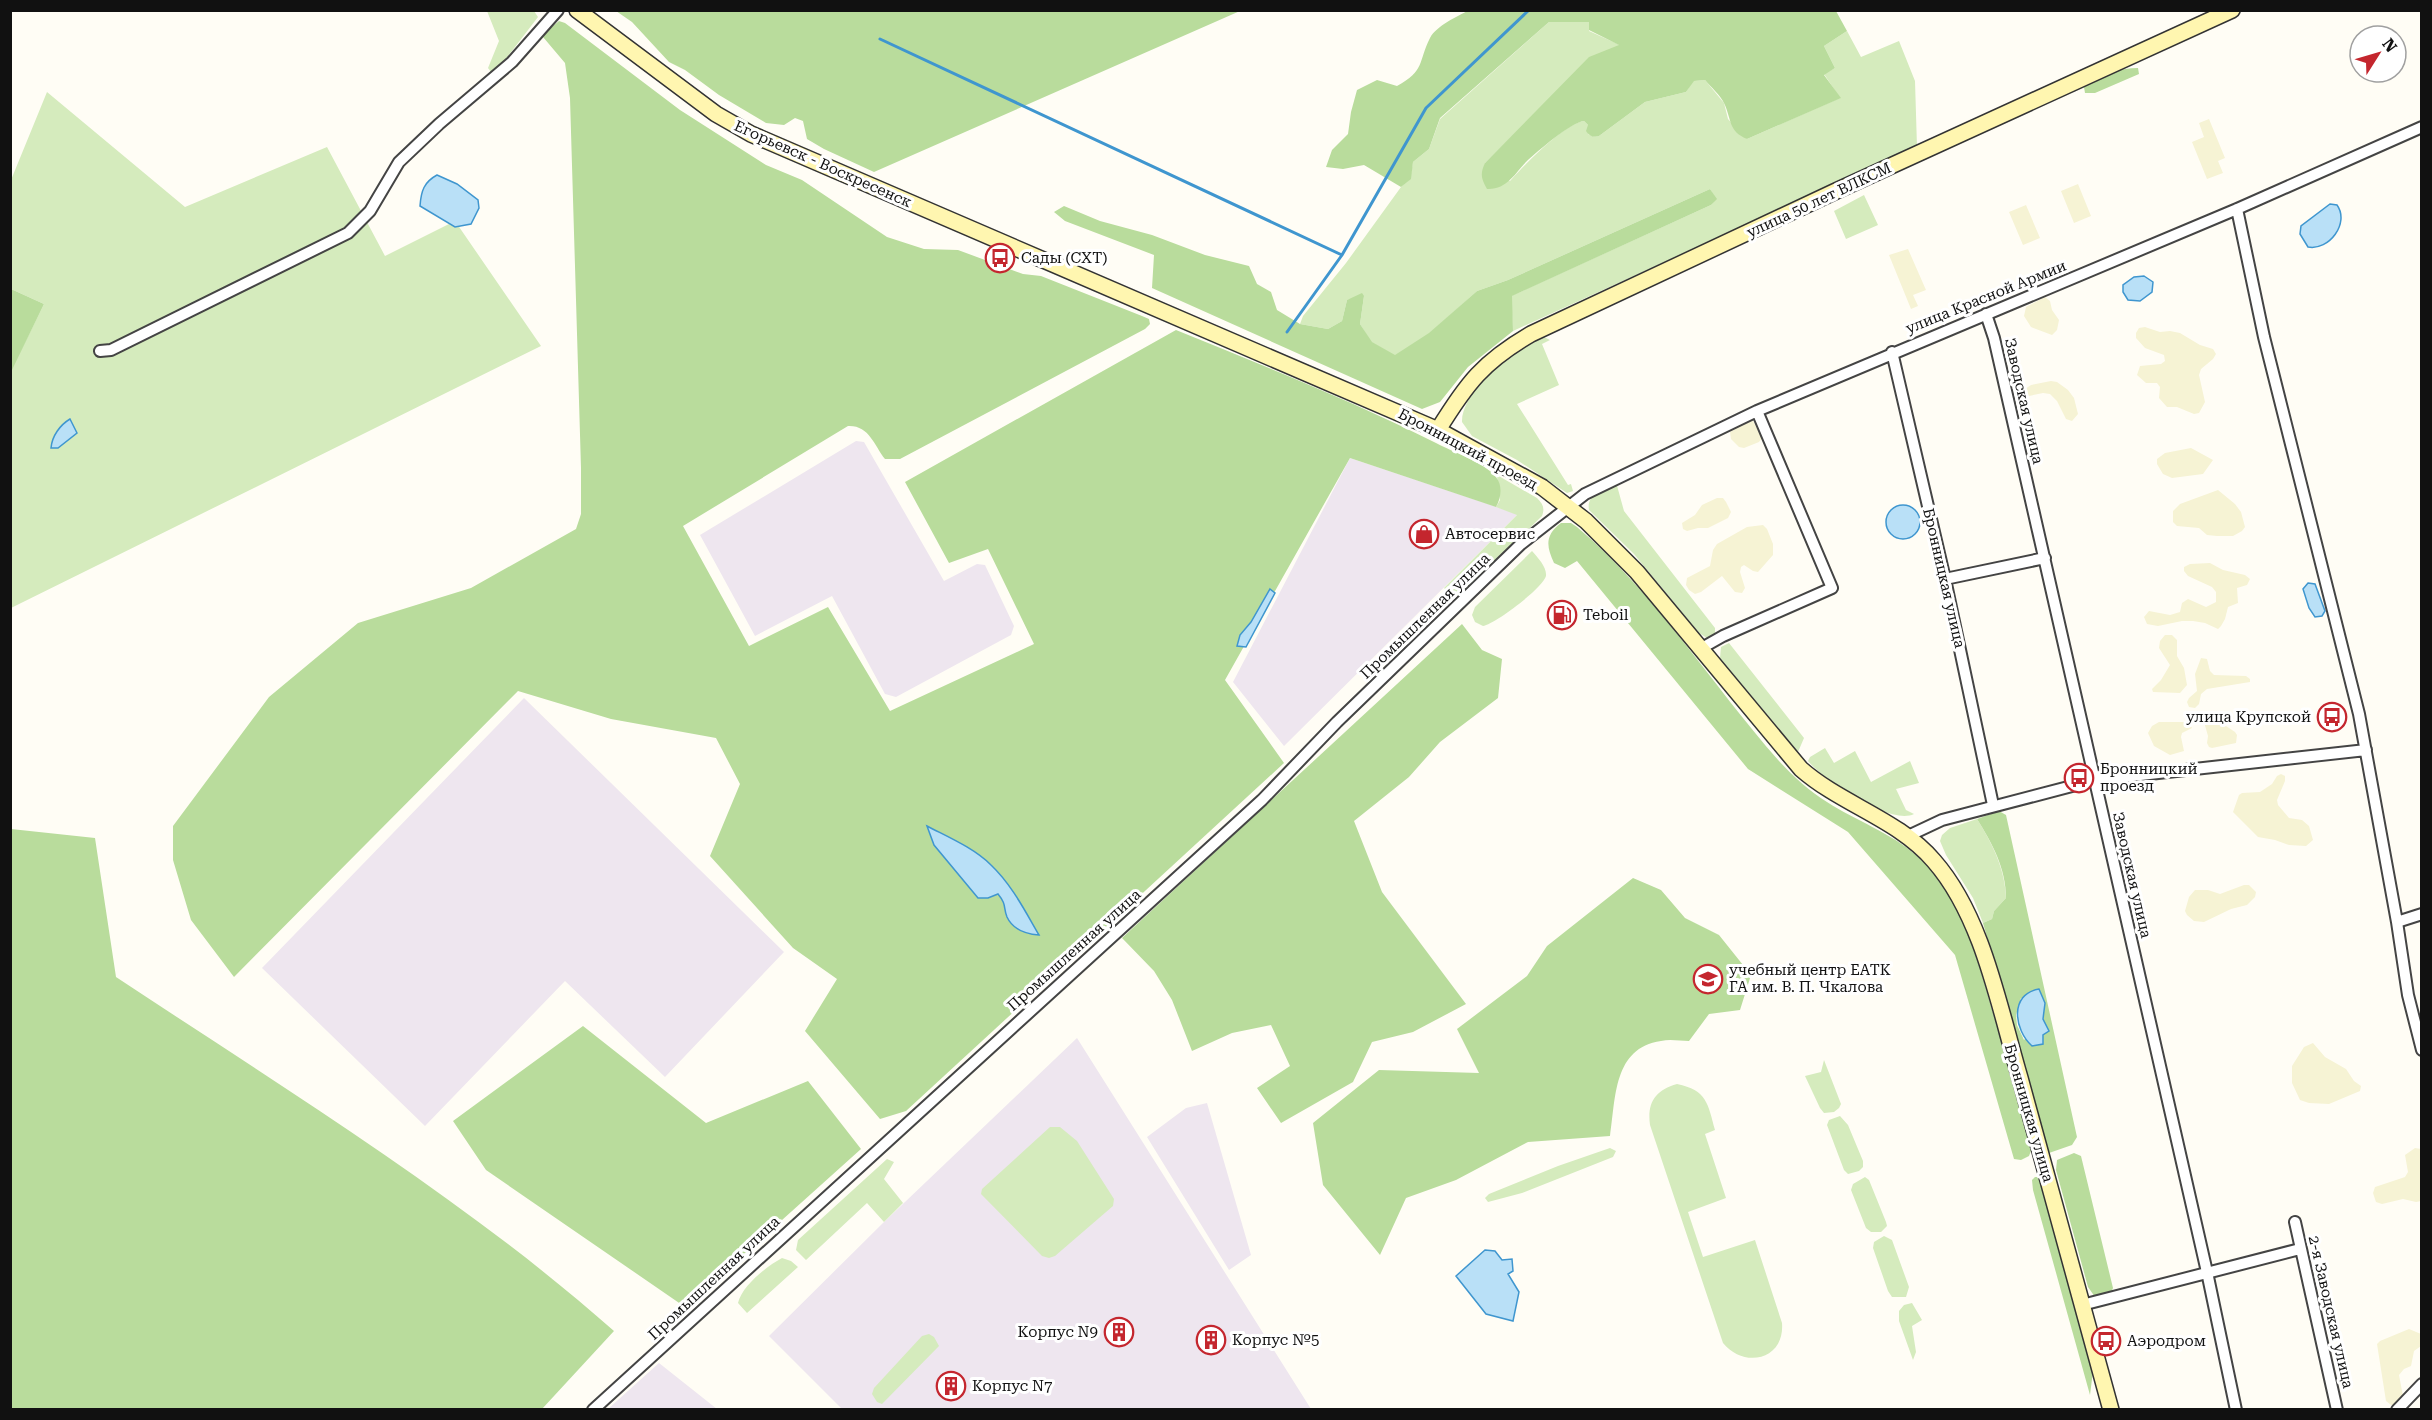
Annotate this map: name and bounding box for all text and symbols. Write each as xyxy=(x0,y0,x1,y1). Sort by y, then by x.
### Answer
north arrow xyxy=(2348,24,2408,84)
text: N xyxy=(2378,35,2401,56)
street label: Егорьевск - Воскресенск xyxy=(731,117,915,212)
street label: улица 50 лет ВЛКСМ xyxy=(1744,159,1894,241)
bus stop icon: Сады (СХТ) xyxy=(984,242,1016,274)
place label: Сады (СХТ) xyxy=(1021,249,1108,267)
street label: улица Красной Армии xyxy=(1903,257,2069,337)
street label: Заводская улица xyxy=(2001,336,2047,466)
street label: Бронницкий проезд xyxy=(1395,405,1541,494)
street label: Бронницкая улица xyxy=(1919,506,1969,650)
shop icon: Автосервис xyxy=(1408,518,1440,550)
place label: Автосервис xyxy=(1445,525,1535,543)
street label: Промышленная улица xyxy=(1356,549,1494,683)
fuel station icon: Teboil xyxy=(1546,599,1578,631)
place label: Teboil xyxy=(1583,606,1629,624)
bus stop icon: улица Крупской xyxy=(2316,701,2348,733)
place label: улица Крупской xyxy=(2186,708,2311,726)
place label: Бронницкий проезд xyxy=(2100,760,2198,795)
bus stop icon: Бронницкий проезд xyxy=(2063,762,2095,794)
street label: Заводская улица xyxy=(2109,810,2155,940)
street label: Промышленная улица xyxy=(1004,885,1144,1015)
place label: учебный центр ЕАТК ГА им. В. П. Чкалова xyxy=(1729,961,1891,996)
school or university icon: учебный центр ЕАТК ГА им. В. П. Чкалова xyxy=(1692,963,1724,995)
street label: Бронницкая улица xyxy=(2001,1042,2057,1184)
street label: Промышленная улица xyxy=(645,1212,783,1344)
street label: 2-я Заводская улица xyxy=(2305,1234,2357,1390)
building icon: Корпус N9 xyxy=(1103,1316,1135,1348)
place label: Корпус N9 xyxy=(1018,1323,1098,1341)
building icon: Корпус №5 xyxy=(1195,1324,1227,1356)
bus stop icon: Аэродром xyxy=(2090,1325,2122,1357)
place label: Корпус №5 xyxy=(1232,1331,1319,1349)
place label: Аэродром xyxy=(2127,1332,2206,1350)
building icon: Корпус N7 xyxy=(935,1370,967,1402)
place label: Корпус N7 xyxy=(972,1377,1052,1395)

